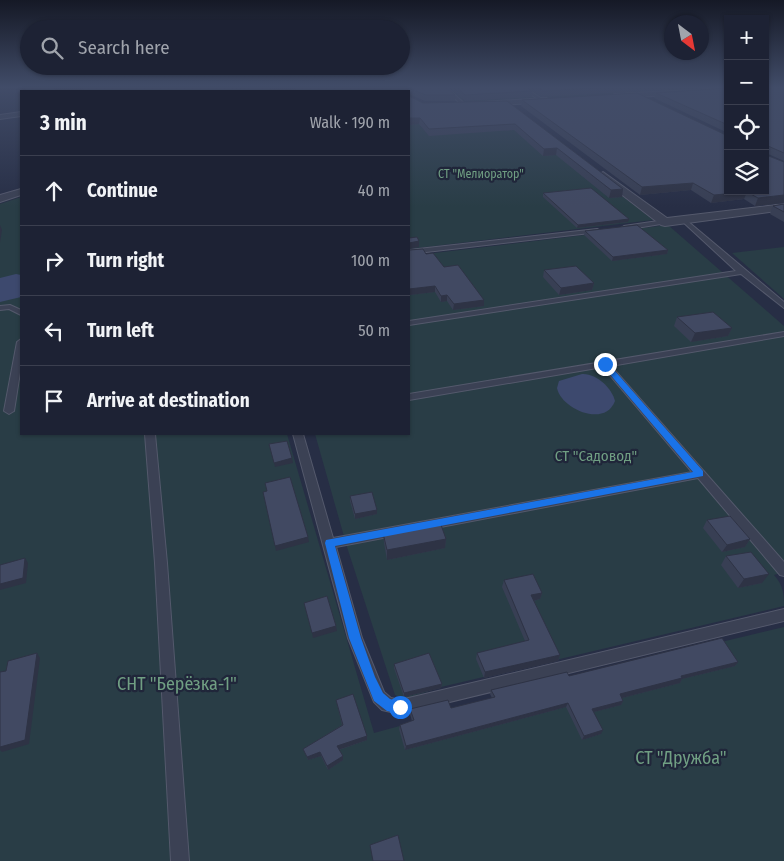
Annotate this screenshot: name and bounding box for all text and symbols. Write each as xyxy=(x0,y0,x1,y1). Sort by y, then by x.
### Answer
north arrow xyxy=(664,15,709,60)
map controls xyxy=(724,15,769,195)
button: + xyxy=(724,15,769,60)
search box xyxy=(20,20,410,75)
icon: search xyxy=(38,34,66,62)
text: Search here xyxy=(78,36,170,59)
button: − xyxy=(724,60,769,105)
button: locate xyxy=(724,105,769,150)
text: 3 min xyxy=(40,110,87,136)
text: Walk · 190 m xyxy=(310,113,390,132)
button: layers xyxy=(724,150,769,195)
park label: СТ "Мелиоратор" xyxy=(438,167,524,181)
icon: ahead xyxy=(40,177,68,205)
text: Continue xyxy=(87,179,158,202)
text: 40 m xyxy=(358,181,390,200)
icon: right xyxy=(40,247,68,275)
text: Turn right xyxy=(87,249,164,272)
text: 100 m xyxy=(351,251,390,270)
icon: left xyxy=(40,317,68,345)
text: Turn left xyxy=(87,319,154,342)
text: 50 m xyxy=(358,321,390,340)
route end xyxy=(594,353,617,376)
icon: arrive xyxy=(40,387,68,415)
text: Arrive at destination xyxy=(87,389,250,412)
park label: СТ "Садовод" xyxy=(555,447,637,465)
park label: СНТ "Берёзка-1" xyxy=(117,673,237,695)
route start xyxy=(389,696,412,719)
park label: СТ "Дружба" xyxy=(635,747,727,769)

